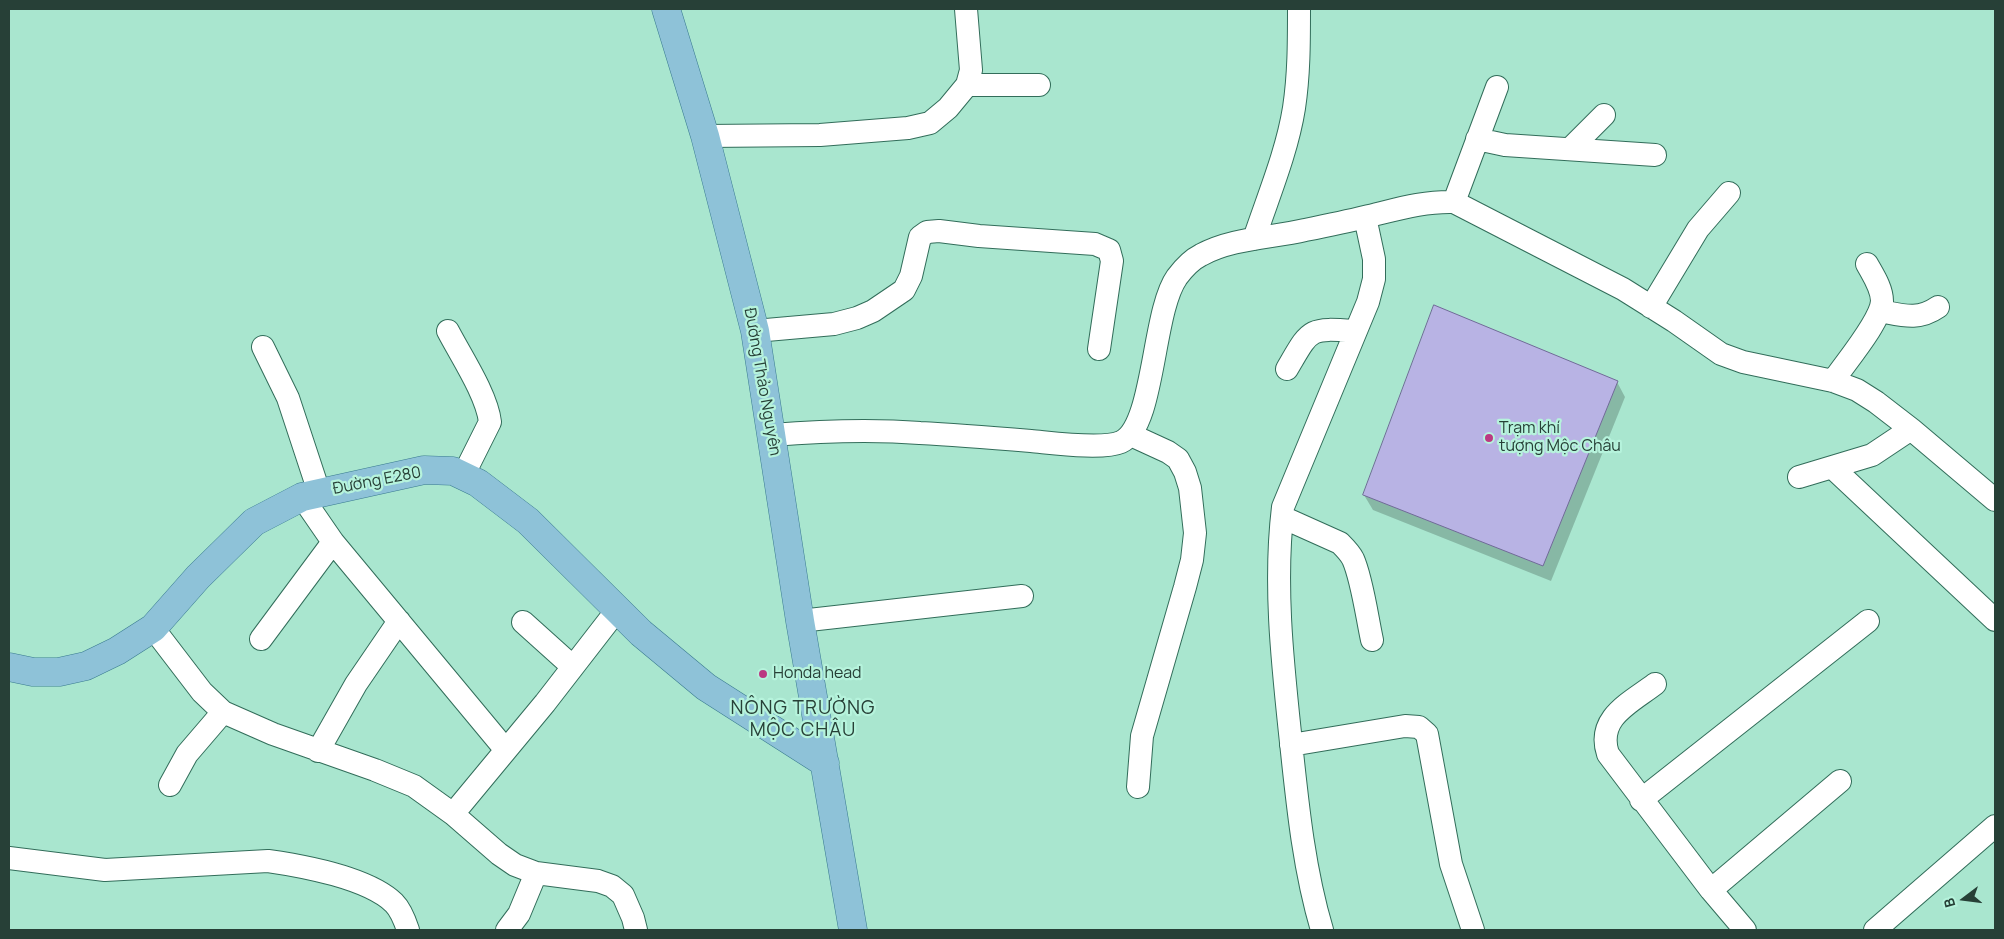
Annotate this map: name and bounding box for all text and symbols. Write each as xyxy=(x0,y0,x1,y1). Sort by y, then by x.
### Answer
street label: Đường Thảo Nguyên xyxy=(740,307,784,457)
place label: Trạm khí tượng Mộc Châu xyxy=(1499,419,1621,457)
marker: Trạm khí tượng Mộc Châu xyxy=(1483,432,1495,444)
street label: Đường E280 xyxy=(331,463,423,499)
place label: Honda head xyxy=(773,664,861,684)
marker: Honda head xyxy=(757,668,769,680)
district label: NÔNG TRƯỜNG MỘC CHÂU xyxy=(729,698,877,742)
north arrow xyxy=(1939,874,1989,924)
text: B xyxy=(1939,896,1959,910)

